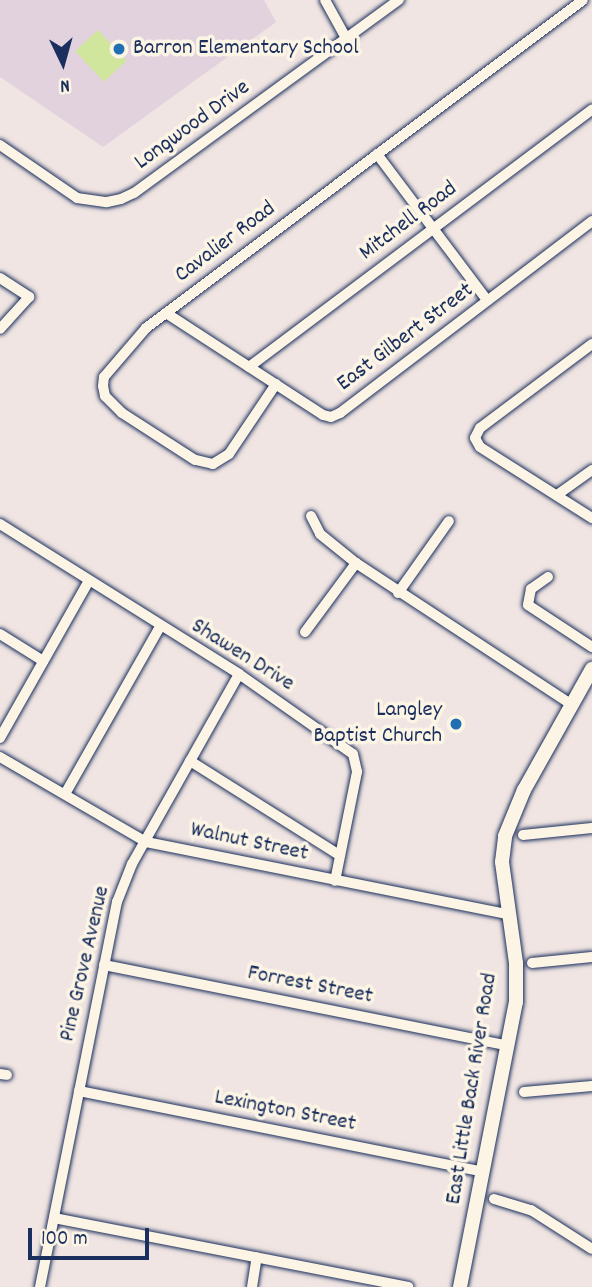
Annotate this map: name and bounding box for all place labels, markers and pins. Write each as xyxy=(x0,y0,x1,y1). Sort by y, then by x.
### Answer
place label: Barron Elementary School xyxy=(133,35,359,63)
marker: Barron Elementary School xyxy=(111,41,127,57)
place label: Langley Baptist Church xyxy=(313,697,442,751)
marker: Langley Baptist Church xyxy=(448,716,464,732)

